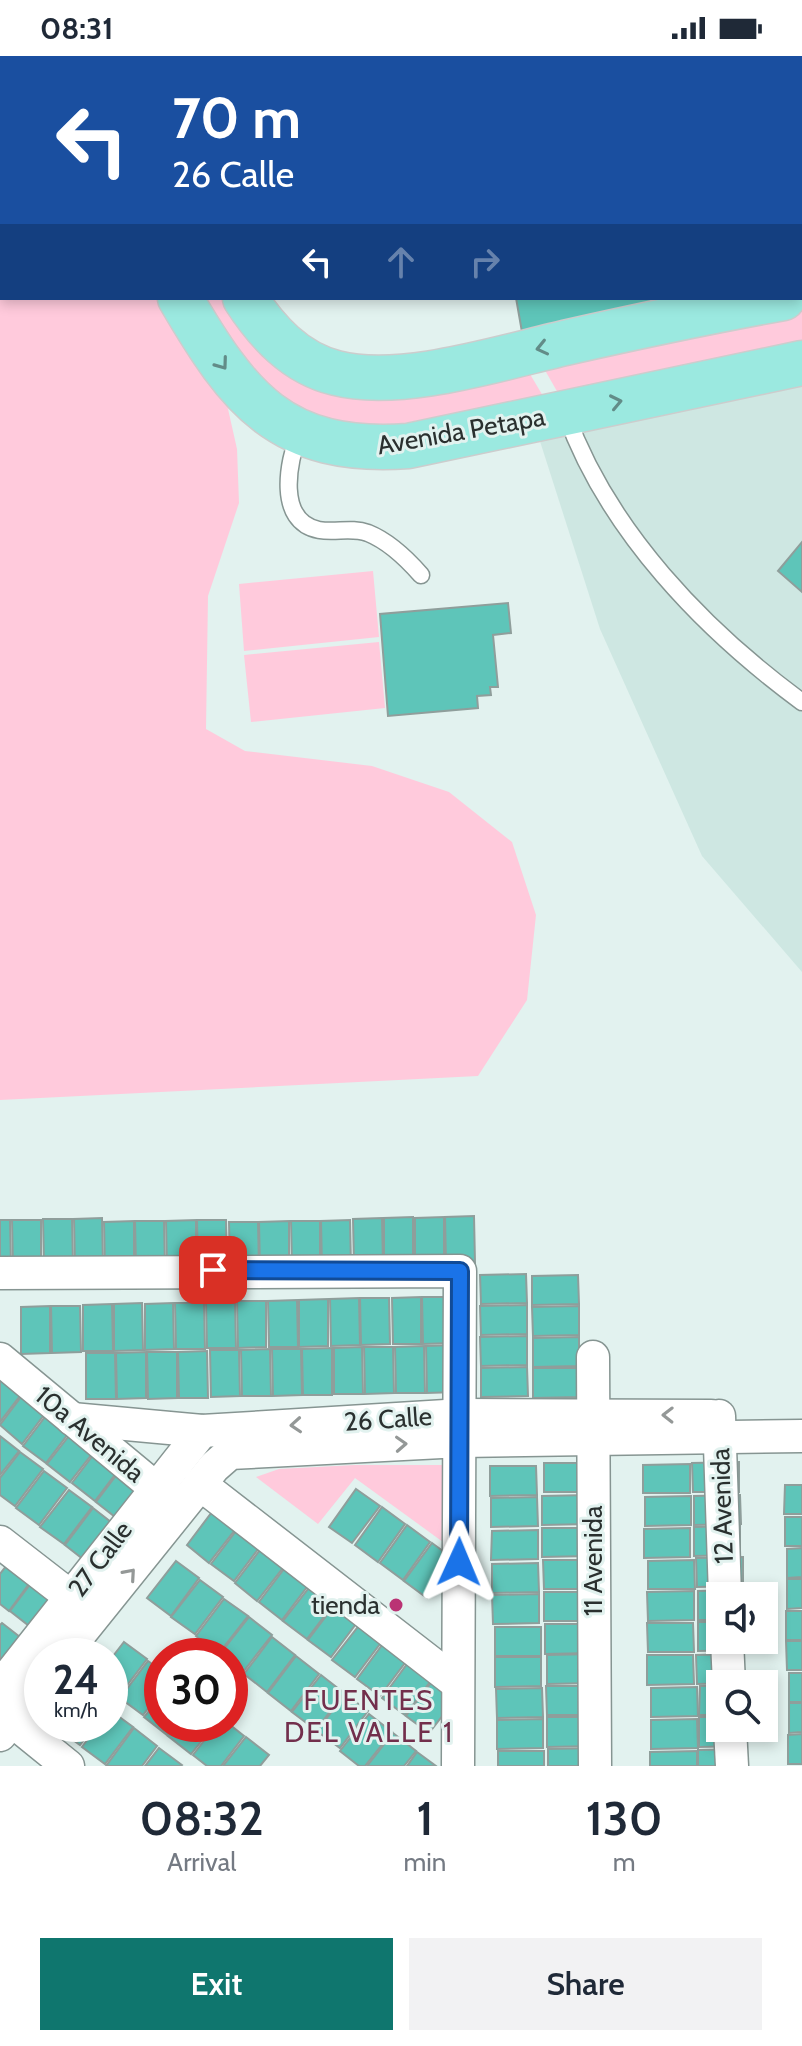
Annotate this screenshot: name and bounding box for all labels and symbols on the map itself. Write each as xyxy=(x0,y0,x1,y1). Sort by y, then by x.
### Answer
one-way arrow xyxy=(536,339,550,356)
one-way arrow xyxy=(212,355,226,370)
one-way arrow xyxy=(609,394,622,411)
street label: Avenida Petapa xyxy=(375,400,548,462)
pin xyxy=(179,1236,247,1304)
street label: 10a Avenida xyxy=(29,1379,152,1489)
street label: 26 Calle xyxy=(343,1400,433,1438)
one-way arrow xyxy=(661,1407,674,1424)
one-way arrow xyxy=(289,1416,302,1433)
one-way arrow xyxy=(395,1435,408,1452)
street label: 12 Avenida xyxy=(704,1447,740,1564)
street label: 11 Avenida xyxy=(577,1505,609,1616)
street label: 27 Calle xyxy=(61,1515,139,1603)
position arrow xyxy=(417,1520,501,1604)
one-way arrow xyxy=(120,1569,135,1584)
place label: tienda xyxy=(311,1589,381,1621)
marker: tienda xyxy=(387,1596,405,1614)
speed limit sign: 30 xyxy=(144,1638,248,1742)
district label: FUENTES DEL VALLE 1 xyxy=(284,1683,454,1749)

